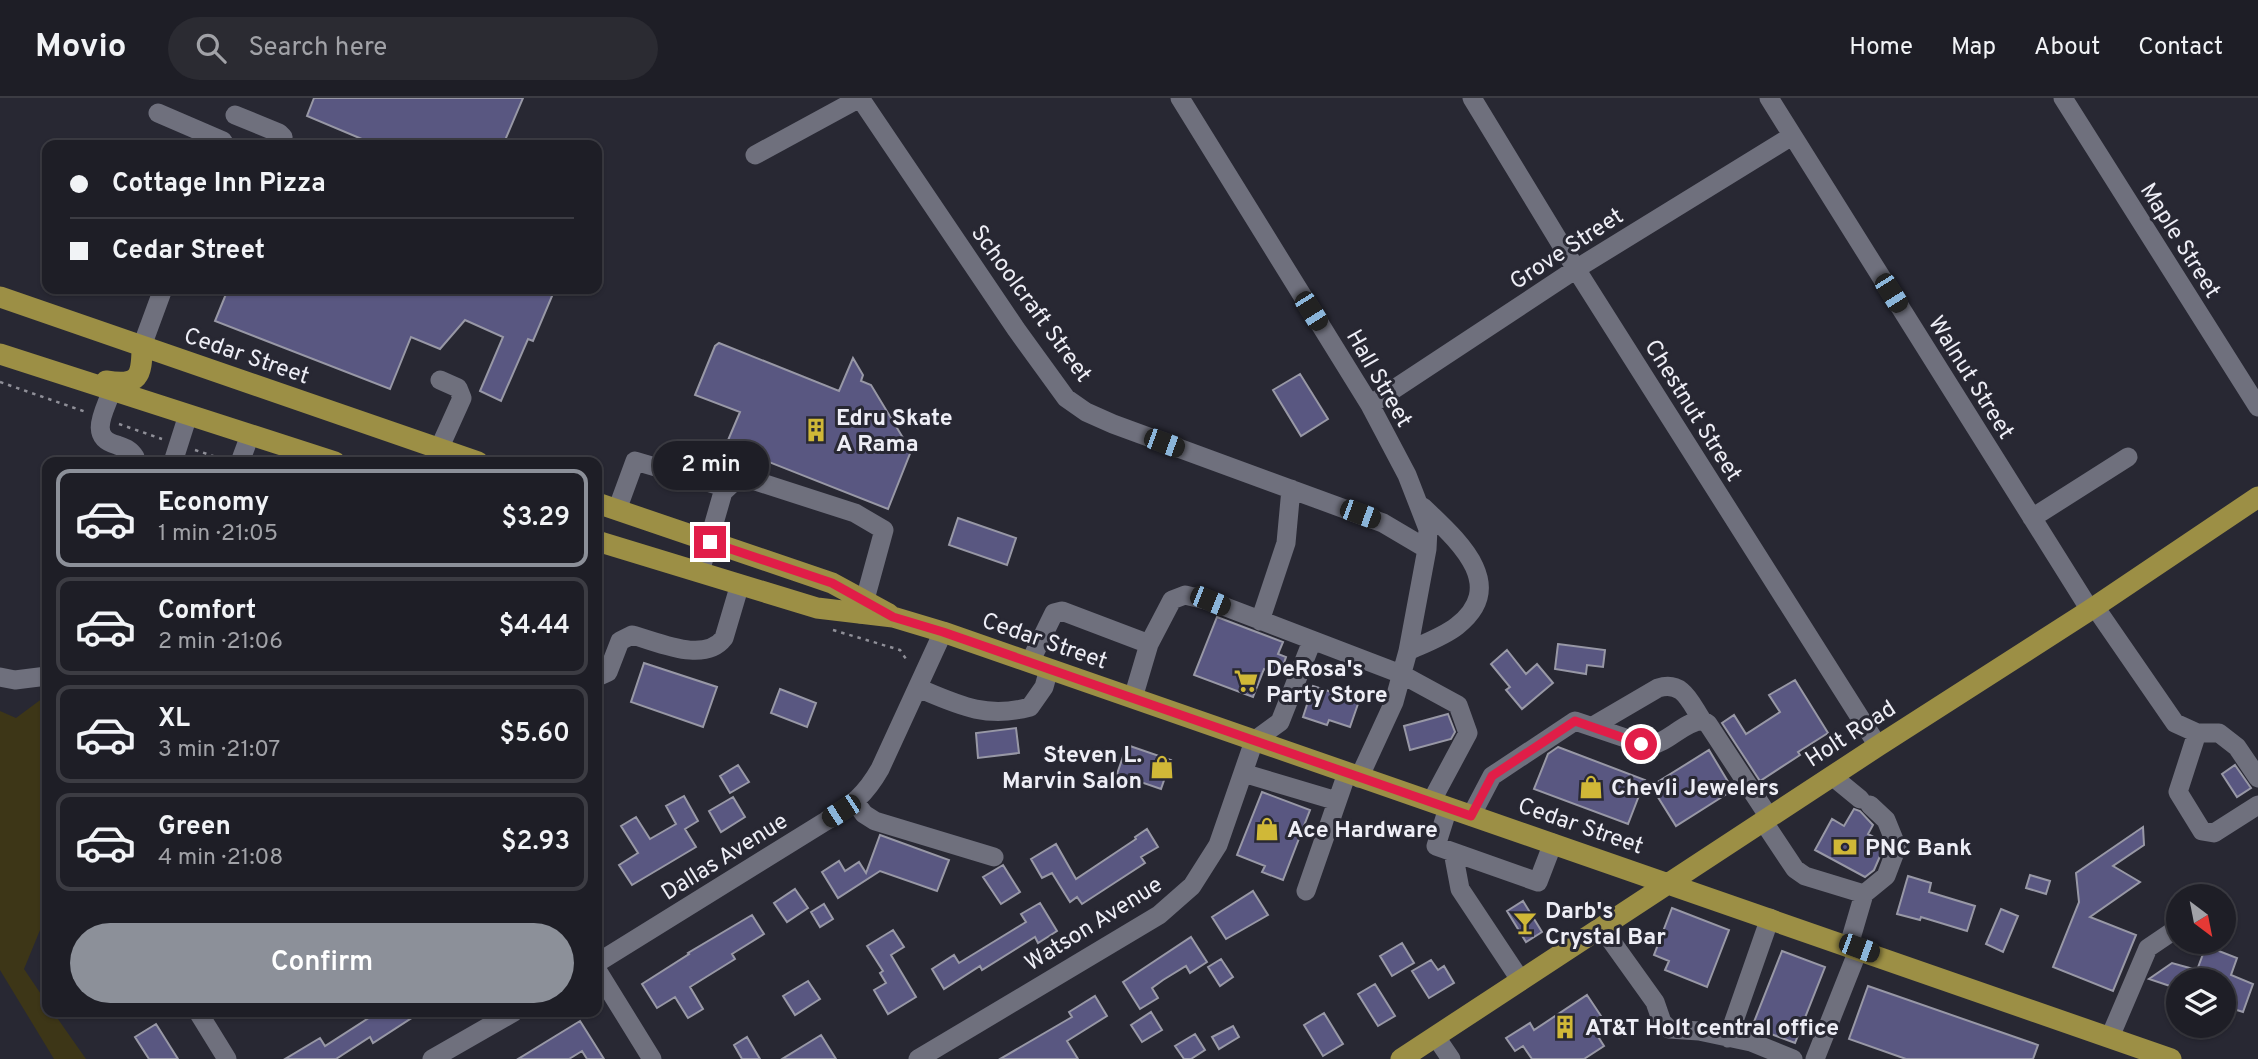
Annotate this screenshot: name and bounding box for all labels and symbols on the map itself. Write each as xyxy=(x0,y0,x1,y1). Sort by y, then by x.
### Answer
street label: Maple Street xyxy=(2132,178,2226,304)
street label: Grove Street xyxy=(1505,203,1630,298)
street label: Schoolcraft Street xyxy=(963,220,1097,389)
car xyxy=(1871,270,1912,316)
car xyxy=(1291,288,1332,334)
street label: Walnut Street xyxy=(1920,311,2019,445)
street label: Cedar Street xyxy=(180,322,313,392)
street label: Hall Street xyxy=(1338,325,1417,433)
street label: Chestnut Street xyxy=(1637,335,1747,488)
place label: Edru Skate A Rama xyxy=(836,405,953,460)
building icon: Edru Skate A Rama xyxy=(802,416,830,444)
car xyxy=(1141,426,1188,460)
callout: 2 min xyxy=(652,440,768,490)
car xyxy=(1337,497,1384,531)
route end xyxy=(694,526,726,558)
car xyxy=(1187,583,1234,619)
street label: Cedar Street xyxy=(978,607,1111,677)
place label: DeRosa's Party Store xyxy=(1266,656,1388,711)
supermarket icon: DeRosa's Party Store xyxy=(1232,667,1260,695)
street label: Holt Road xyxy=(1801,695,1902,775)
route start xyxy=(1625,728,1657,760)
place label: Steven L. Marvin Salon xyxy=(1002,742,1142,797)
shop icon: Steven L. Marvin Salon xyxy=(1148,753,1176,781)
shop icon: Chevli Jewelers xyxy=(1577,773,1605,801)
place label: Chevli Jewelers xyxy=(1611,775,1779,804)
car xyxy=(818,791,865,831)
street label: Cedar Street xyxy=(1514,792,1647,862)
street label: Dallas Avenue xyxy=(657,808,794,908)
shop icon: Ace Hardware xyxy=(1253,815,1281,843)
place label: Ace Hardware xyxy=(1287,817,1438,846)
bank icon: PNC Bank xyxy=(1831,833,1859,861)
place label: PNC Bank xyxy=(1865,835,1972,864)
street label: Watson Avenue xyxy=(1020,871,1168,979)
north arrow xyxy=(2166,884,2236,954)
place label: Darb's Crystal Bar xyxy=(1545,898,1666,953)
bar icon: Darb's Crystal Bar xyxy=(1511,909,1539,937)
car xyxy=(1836,931,1883,965)
building icon: AT&T Holt central office xyxy=(1551,1013,1579,1041)
place label: AT&T Holt central office xyxy=(1585,1015,1839,1044)

